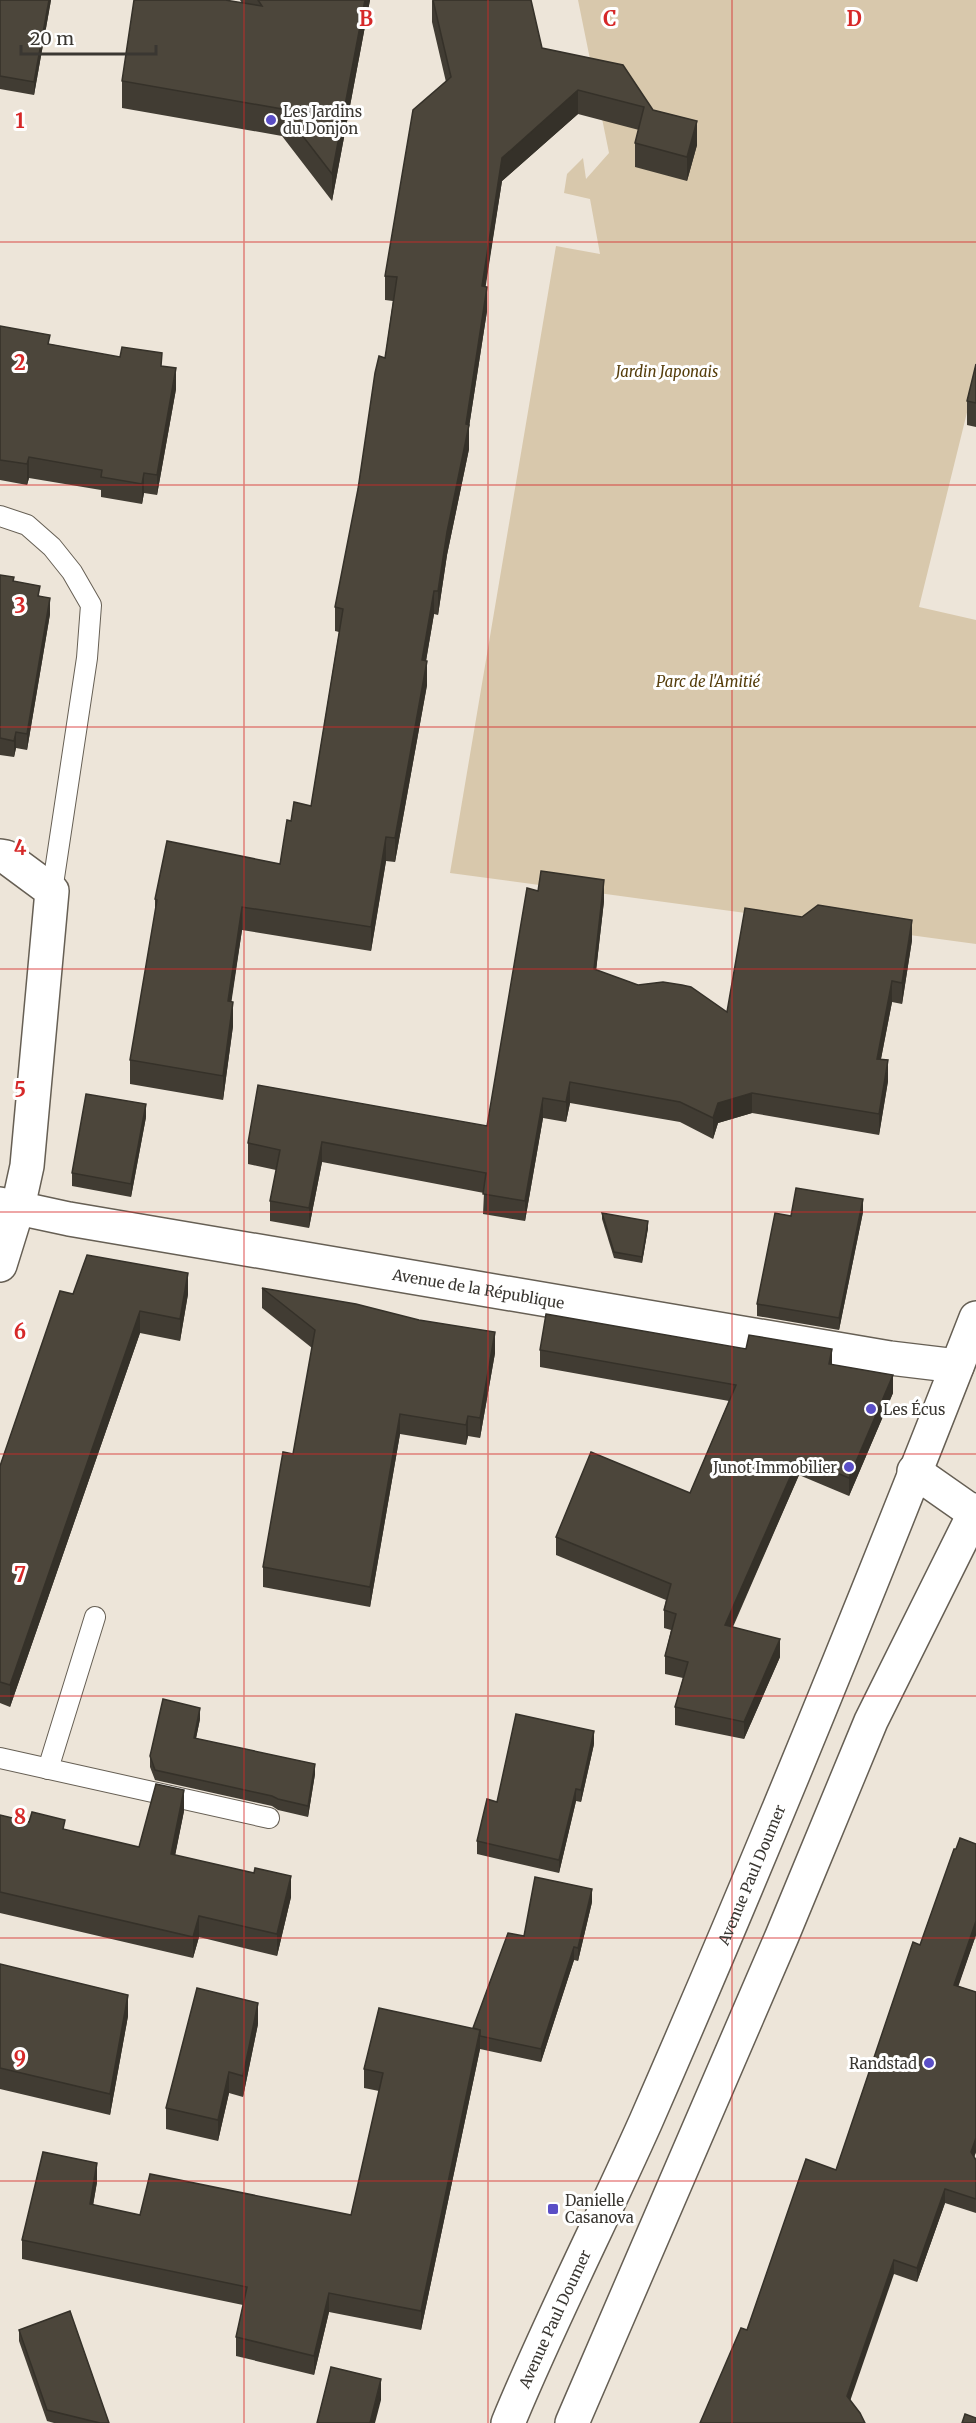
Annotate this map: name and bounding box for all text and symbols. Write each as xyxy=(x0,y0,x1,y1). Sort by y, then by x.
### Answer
text: B xyxy=(359,6,373,31)
text: C xyxy=(603,6,617,31)
text: D xyxy=(846,6,862,31)
scale bar xyxy=(21,18,156,56)
text: 20 m xyxy=(30,27,74,50)
place label: Les Jardins du Donjon xyxy=(283,102,362,138)
text: 1 xyxy=(15,108,25,133)
marker: Les Jardins du Donjon xyxy=(264,113,278,127)
text: 2 xyxy=(14,350,26,375)
park label: Jardin Japonais xyxy=(614,362,718,381)
text: 3 xyxy=(14,593,26,618)
park label: Parc de l'Amitié xyxy=(656,672,760,691)
text: 4 xyxy=(14,835,27,860)
text: 5 xyxy=(14,1077,26,1102)
street label: Avenue de la République xyxy=(390,1264,566,1312)
text: 6 xyxy=(14,1319,26,1344)
place label: Les Écus xyxy=(883,1399,945,1419)
marker: Les Écus xyxy=(864,1402,878,1416)
place label: Junot Immobilier xyxy=(712,1458,837,1477)
marker: Junot Immobilier xyxy=(842,1460,856,1474)
text: 7 xyxy=(14,1562,26,1587)
street label: Avenue Paul Doumer xyxy=(713,1801,789,1949)
text: 8 xyxy=(14,1804,26,1829)
text: 9 xyxy=(14,2046,26,2071)
place label: Randstad xyxy=(849,2054,917,2073)
marker: Randstad xyxy=(922,2056,936,2070)
place label: Danielle Casanova xyxy=(565,2191,634,2227)
marker: Danielle Casanova xyxy=(546,2202,560,2216)
street label: Avenue Paul Doumer xyxy=(514,2246,594,2392)

